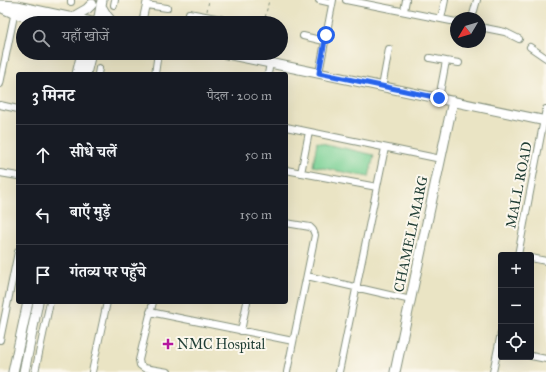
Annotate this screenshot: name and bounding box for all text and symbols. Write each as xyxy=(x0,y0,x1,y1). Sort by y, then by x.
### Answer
north arrow xyxy=(450,12,486,48)
search box xyxy=(16,16,288,60)
route start xyxy=(317,26,335,44)
icon: search xyxy=(30,27,52,49)
text: यहाँ खोजें xyxy=(62,27,109,45)
text: 3 मिनट xyxy=(32,85,75,106)
text: पैदल · 200 m xyxy=(207,88,272,104)
route end xyxy=(430,89,448,107)
street label: MALL ROAD xyxy=(502,140,536,230)
text: सीधे चलें xyxy=(70,143,117,161)
icon: ahead xyxy=(32,144,54,166)
text: 50 m xyxy=(245,147,272,163)
street label: CHAMELI MARG xyxy=(390,174,432,294)
text: बाएँ मुड़ें xyxy=(70,203,110,221)
icon: left xyxy=(32,204,54,226)
text: 150 m xyxy=(240,207,272,223)
map controls xyxy=(498,252,534,360)
button: + xyxy=(498,252,534,288)
text: गंतव्य पर पहुँचे xyxy=(70,263,146,281)
icon: arrive xyxy=(32,264,54,286)
button: − xyxy=(498,288,534,324)
button: locate xyxy=(498,324,534,360)
place label: NMC Hospital xyxy=(177,336,265,353)
marker: NMC Hospital xyxy=(162,338,174,350)

